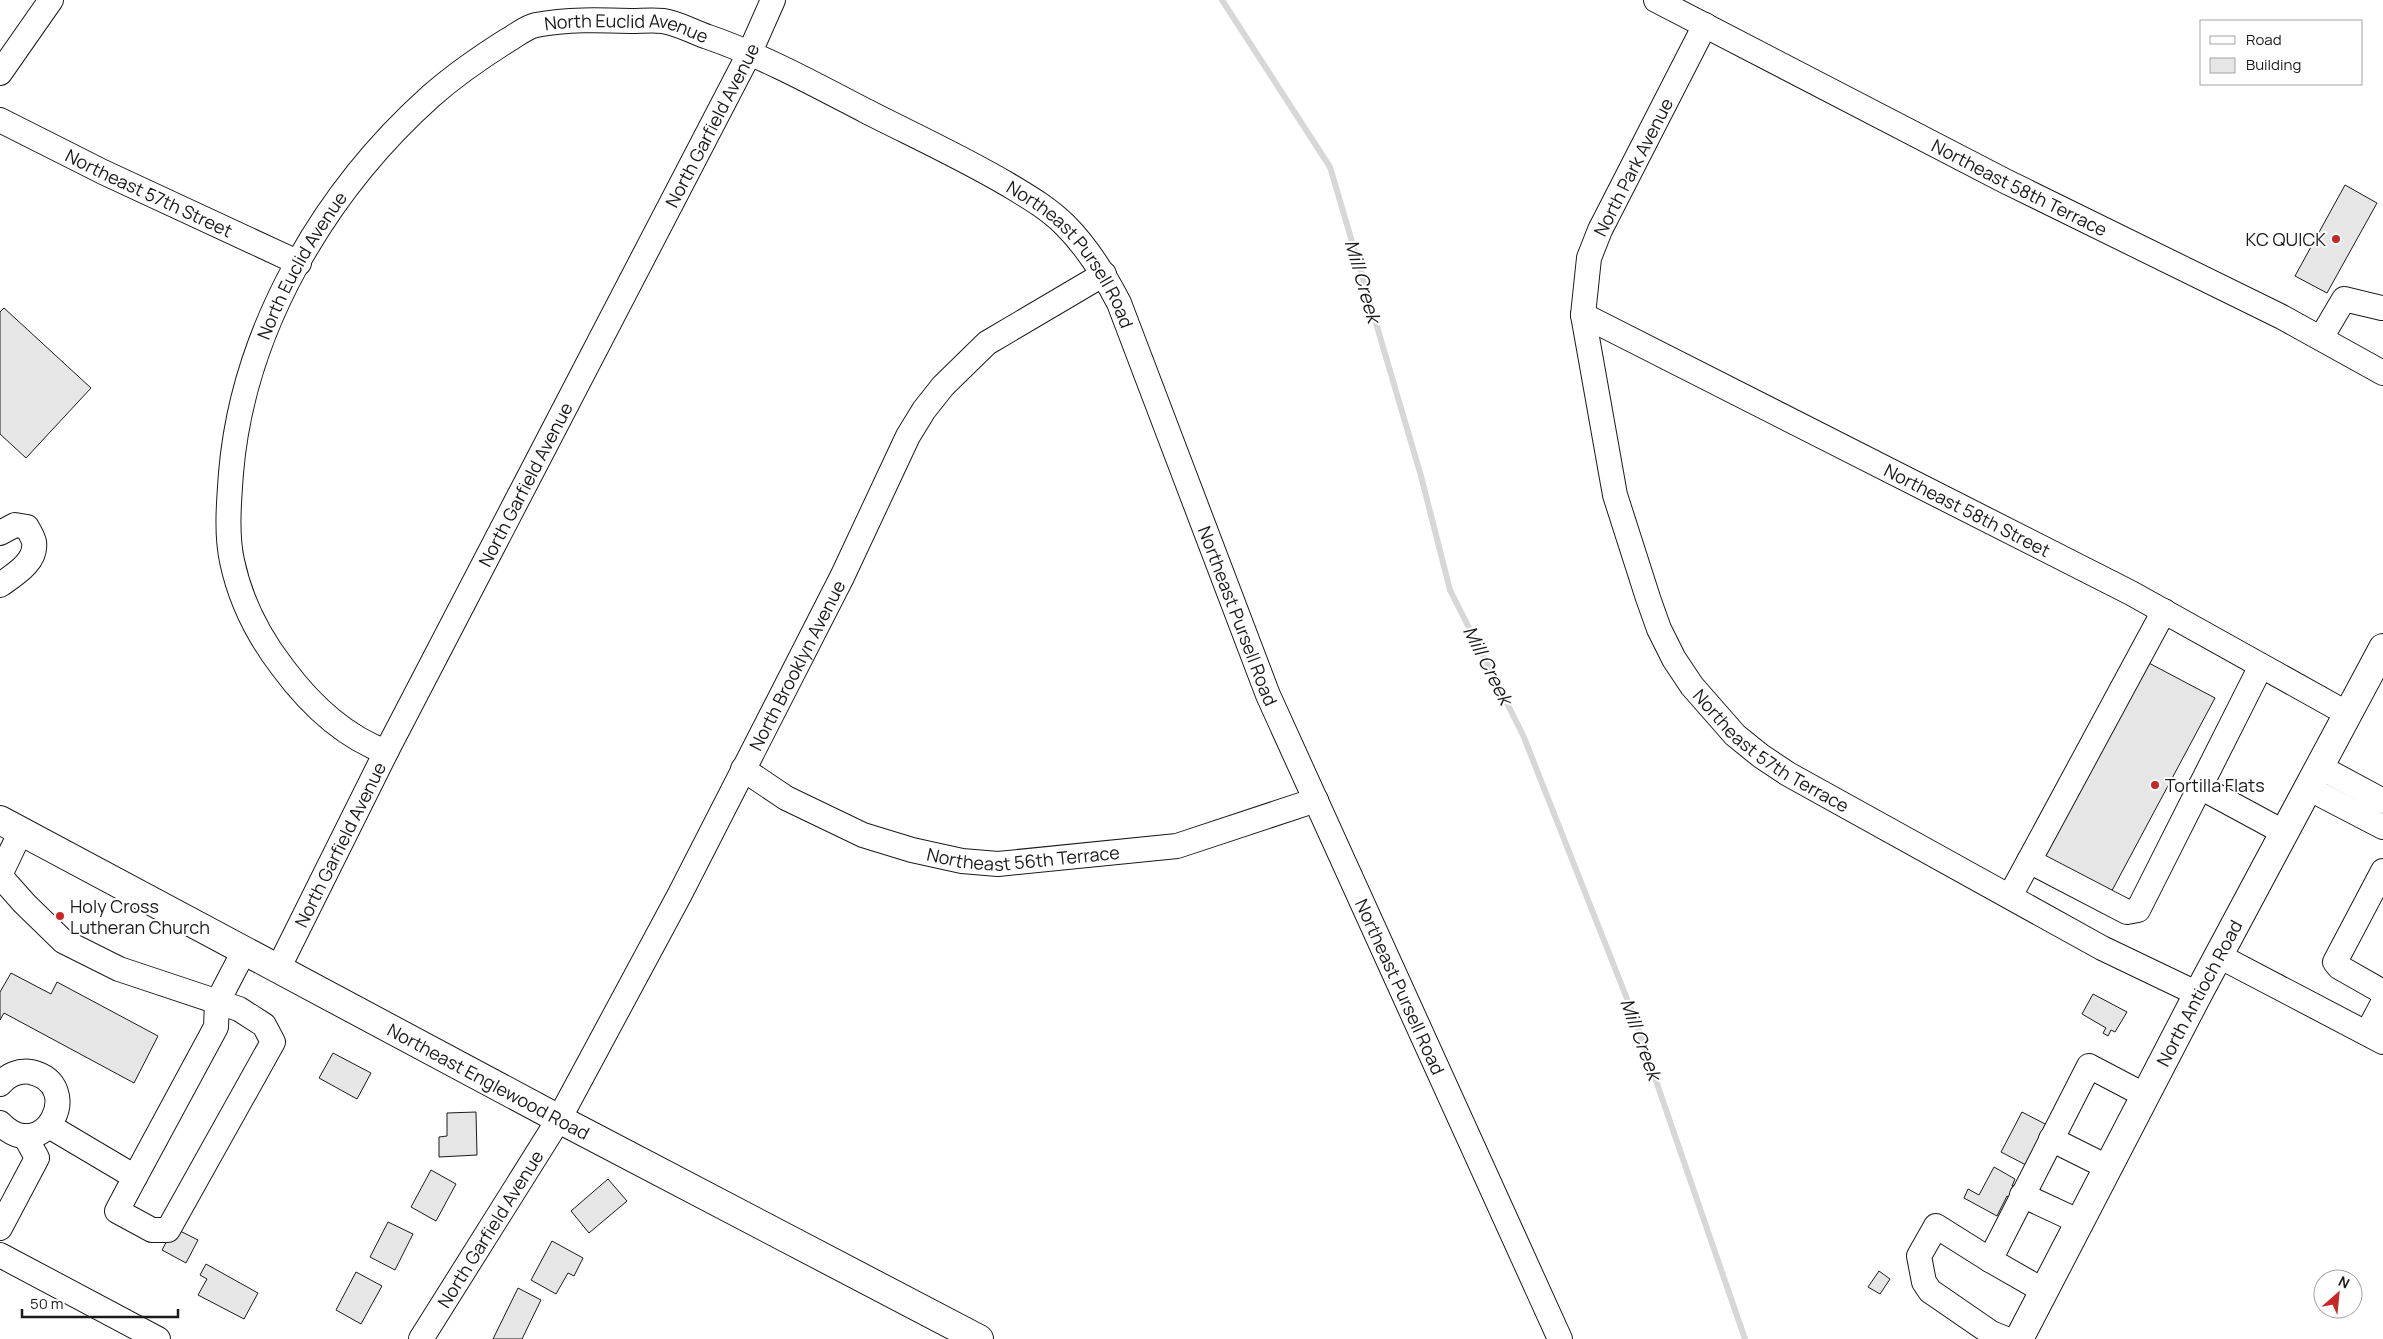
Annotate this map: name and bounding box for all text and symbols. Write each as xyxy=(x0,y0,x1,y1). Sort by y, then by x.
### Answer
street label: North Euclid Avenue xyxy=(543,8,712,48)
legend xyxy=(2200,20,2363,85)
text: Road xyxy=(2246,29,2282,50)
street label: North Garfield Avenue xyxy=(659,39,764,211)
text: Building xyxy=(2246,54,2301,75)
street label: North Park Avenue xyxy=(1588,94,1678,240)
street label: Northeast 58th Terrace xyxy=(1928,133,2111,241)
street label: Northeast 57th Street xyxy=(62,143,236,243)
street label: Northeast Pursell Road xyxy=(1002,175,1139,331)
street label: North Euclid Avenue xyxy=(251,187,352,343)
place label: KC QUICK xyxy=(2246,227,2326,251)
marker: KC QUICK xyxy=(2330,233,2342,245)
water label: Mill Creek xyxy=(1339,237,1388,328)
street label: North Garfield Avenue xyxy=(473,398,578,571)
street label: Northeast 58th Street xyxy=(1880,458,2055,562)
street label: Northeast Pursell Road xyxy=(1193,522,1283,709)
street label: North Brooklyn Avenue xyxy=(743,576,850,755)
water label: Mill Creek xyxy=(1457,621,1520,711)
street label: Northeast 57th Terrace xyxy=(1688,684,1853,818)
street label: North Garfield Avenue xyxy=(289,758,391,931)
place label: Tortilla Flats xyxy=(2165,773,2265,797)
marker: Tortilla Flats xyxy=(2149,779,2161,791)
street label: Northeast 56th Terrace xyxy=(925,840,1121,876)
place label: Holy Cross Lutheran Church xyxy=(70,894,210,939)
street label: Northeast Pursell Road xyxy=(1350,895,1450,1078)
marker: Holy Cross Lutheran Church xyxy=(54,910,66,922)
street label: North Antioch Road xyxy=(2151,916,2247,1070)
water label: Mill Creek xyxy=(1614,995,1669,1086)
street label: Northeast Englewood Road xyxy=(383,1017,594,1145)
street label: North Garfield Avenue xyxy=(432,1145,549,1312)
north arrow xyxy=(2313,1269,2363,1319)
text: N xyxy=(2335,1271,2353,1293)
scale bar xyxy=(22,1286,179,1318)
text: 50 m xyxy=(30,1293,64,1314)

